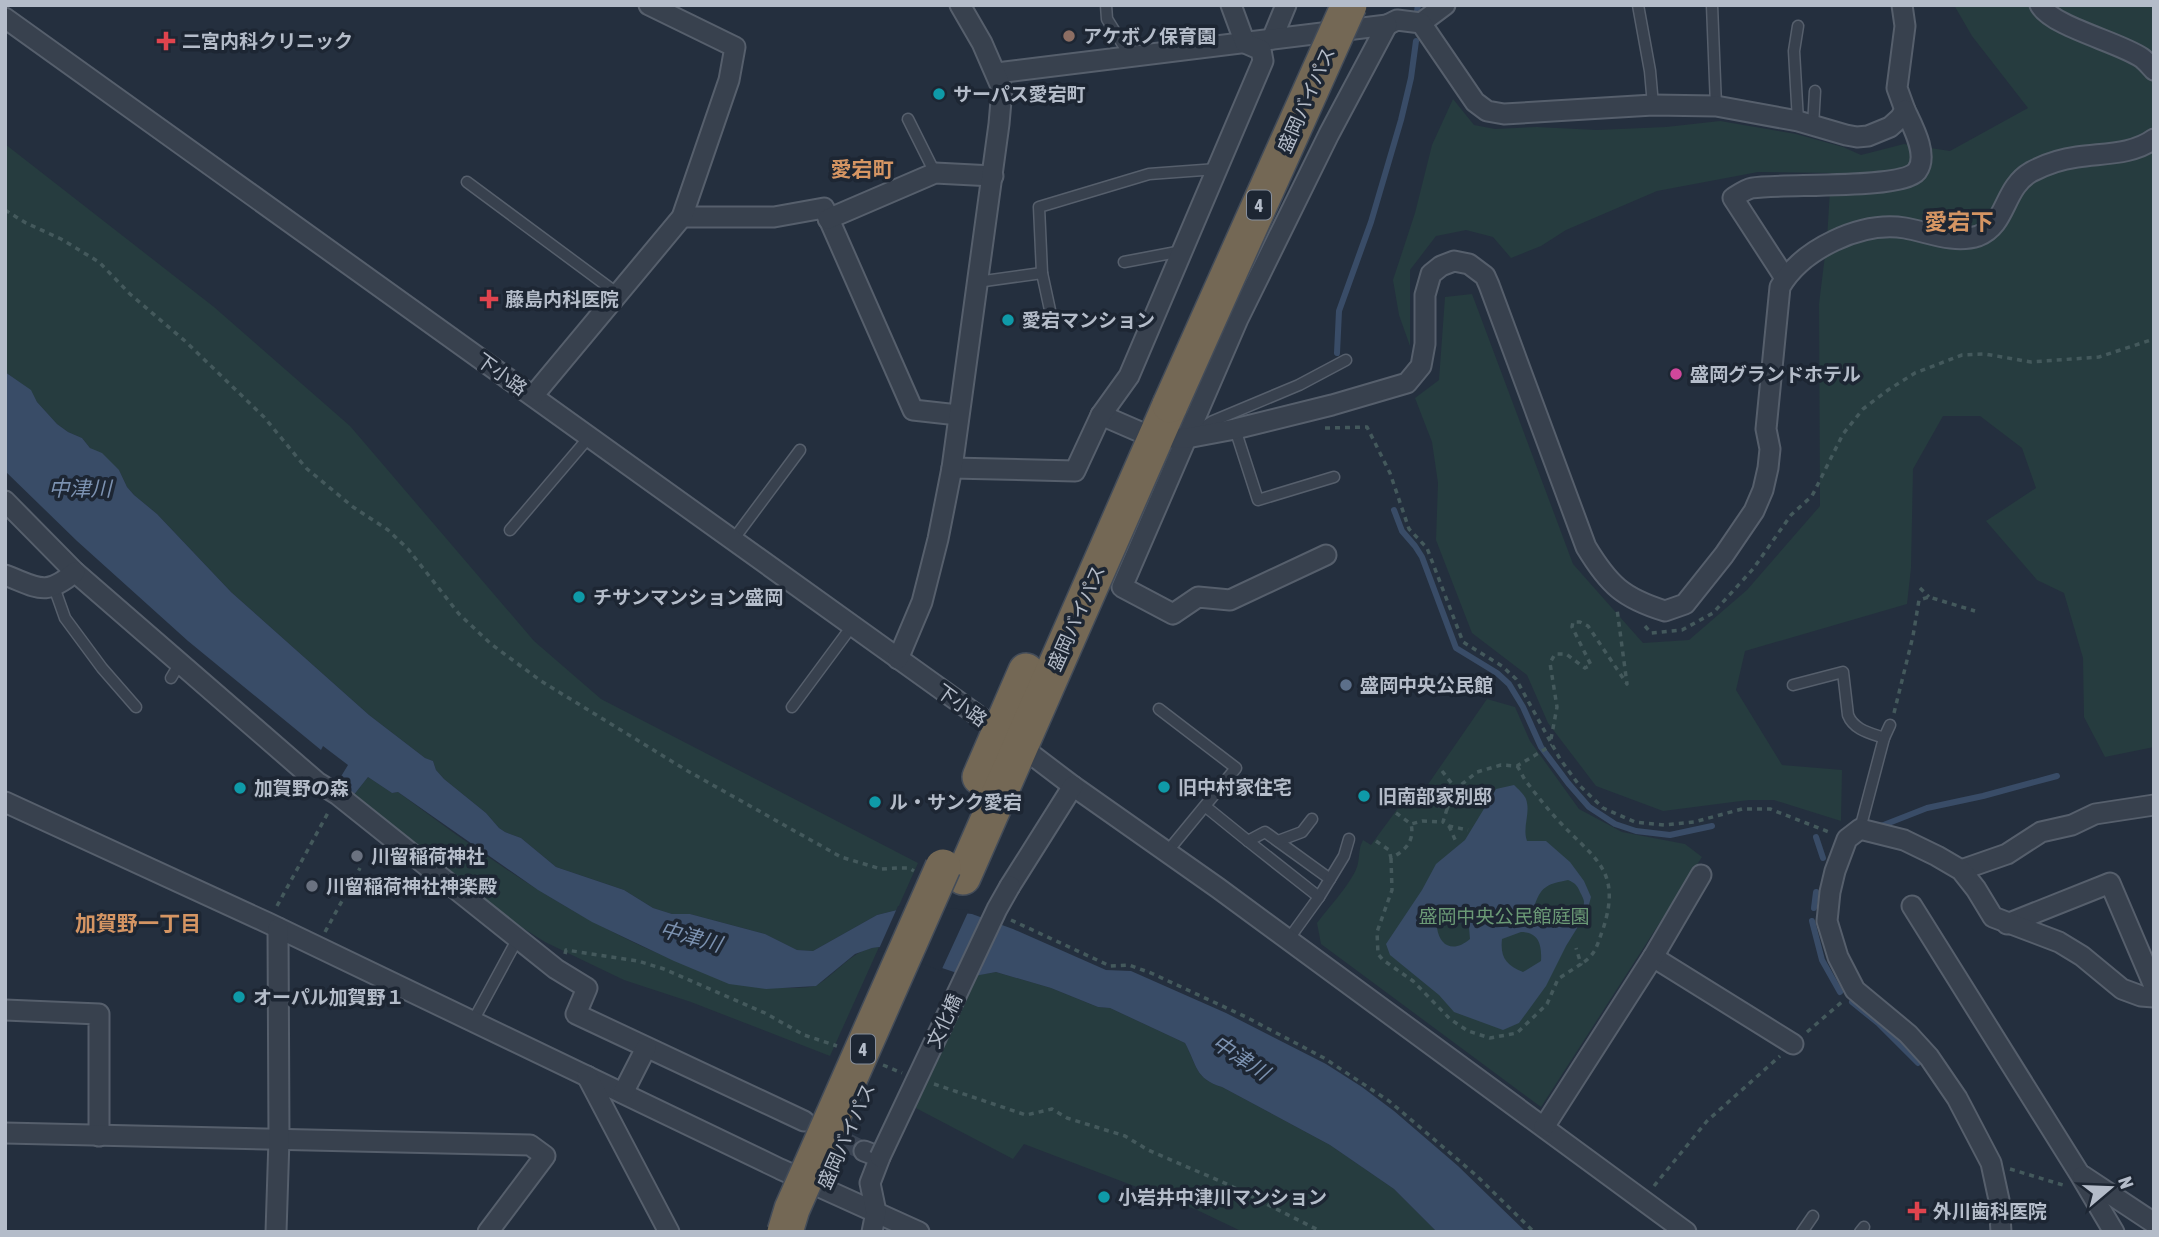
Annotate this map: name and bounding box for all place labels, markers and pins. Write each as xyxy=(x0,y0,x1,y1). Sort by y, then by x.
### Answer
place label: アケボノ保育園 xyxy=(1083,25,1216,47)
marker: アケボノ保育園 xyxy=(1061,28,1077,44)
place label: 二宮内科クリニック xyxy=(182,30,353,52)
marker: 二宮内科クリニック xyxy=(156,31,176,51)
place label: サーパス愛宕町 xyxy=(953,83,1086,105)
marker: サーパス愛宕町 xyxy=(931,86,947,102)
place label: 藤島内科医院 xyxy=(505,288,619,310)
marker: 藤島内科医院 xyxy=(479,289,499,309)
place label: 愛宕マンション xyxy=(1022,309,1155,331)
marker: 愛宕マンション xyxy=(1000,312,1016,328)
place label: 盛岡グランドホテル xyxy=(1690,363,1861,385)
marker: 盛岡グランドホテル xyxy=(1668,366,1684,382)
place label: チサンマンション盛岡 xyxy=(593,586,783,608)
marker: チサンマンション盛岡 xyxy=(571,589,587,605)
place label: 盛岡中央公民館 xyxy=(1360,674,1493,696)
marker: 盛岡中央公民館 xyxy=(1338,677,1354,693)
place label: 旧中村家住宅 xyxy=(1178,776,1292,798)
place label: 加賀野の森 xyxy=(254,777,349,799)
marker: 旧中村家住宅 xyxy=(1156,779,1172,795)
marker: 加賀野の森 xyxy=(232,780,248,796)
place label: 旧南部家別邸 xyxy=(1378,785,1492,807)
marker: 旧南部家別邸 xyxy=(1356,788,1372,804)
place label: ル・サンク愛宕 xyxy=(889,791,1022,813)
marker: ル・サンク愛宕 xyxy=(867,794,883,810)
place label: 川留稲荷神社 xyxy=(371,845,485,867)
marker: 川留稲荷神社 xyxy=(349,848,365,864)
place label: 川留稲荷神社神楽殿 xyxy=(326,875,497,897)
marker: 川留稲荷神社神楽殿 xyxy=(304,878,320,894)
place label: オーパル加賀野１ xyxy=(253,986,405,1008)
marker: オーパル加賀野１ xyxy=(231,989,247,1005)
place label: 小岩井中津川マンション xyxy=(1118,1186,1327,1208)
marker: 小岩井中津川マンション xyxy=(1096,1189,1112,1205)
place label: 外川歯科医院 xyxy=(1933,1200,2047,1222)
marker: 外川歯科医院 xyxy=(1907,1201,1927,1221)

